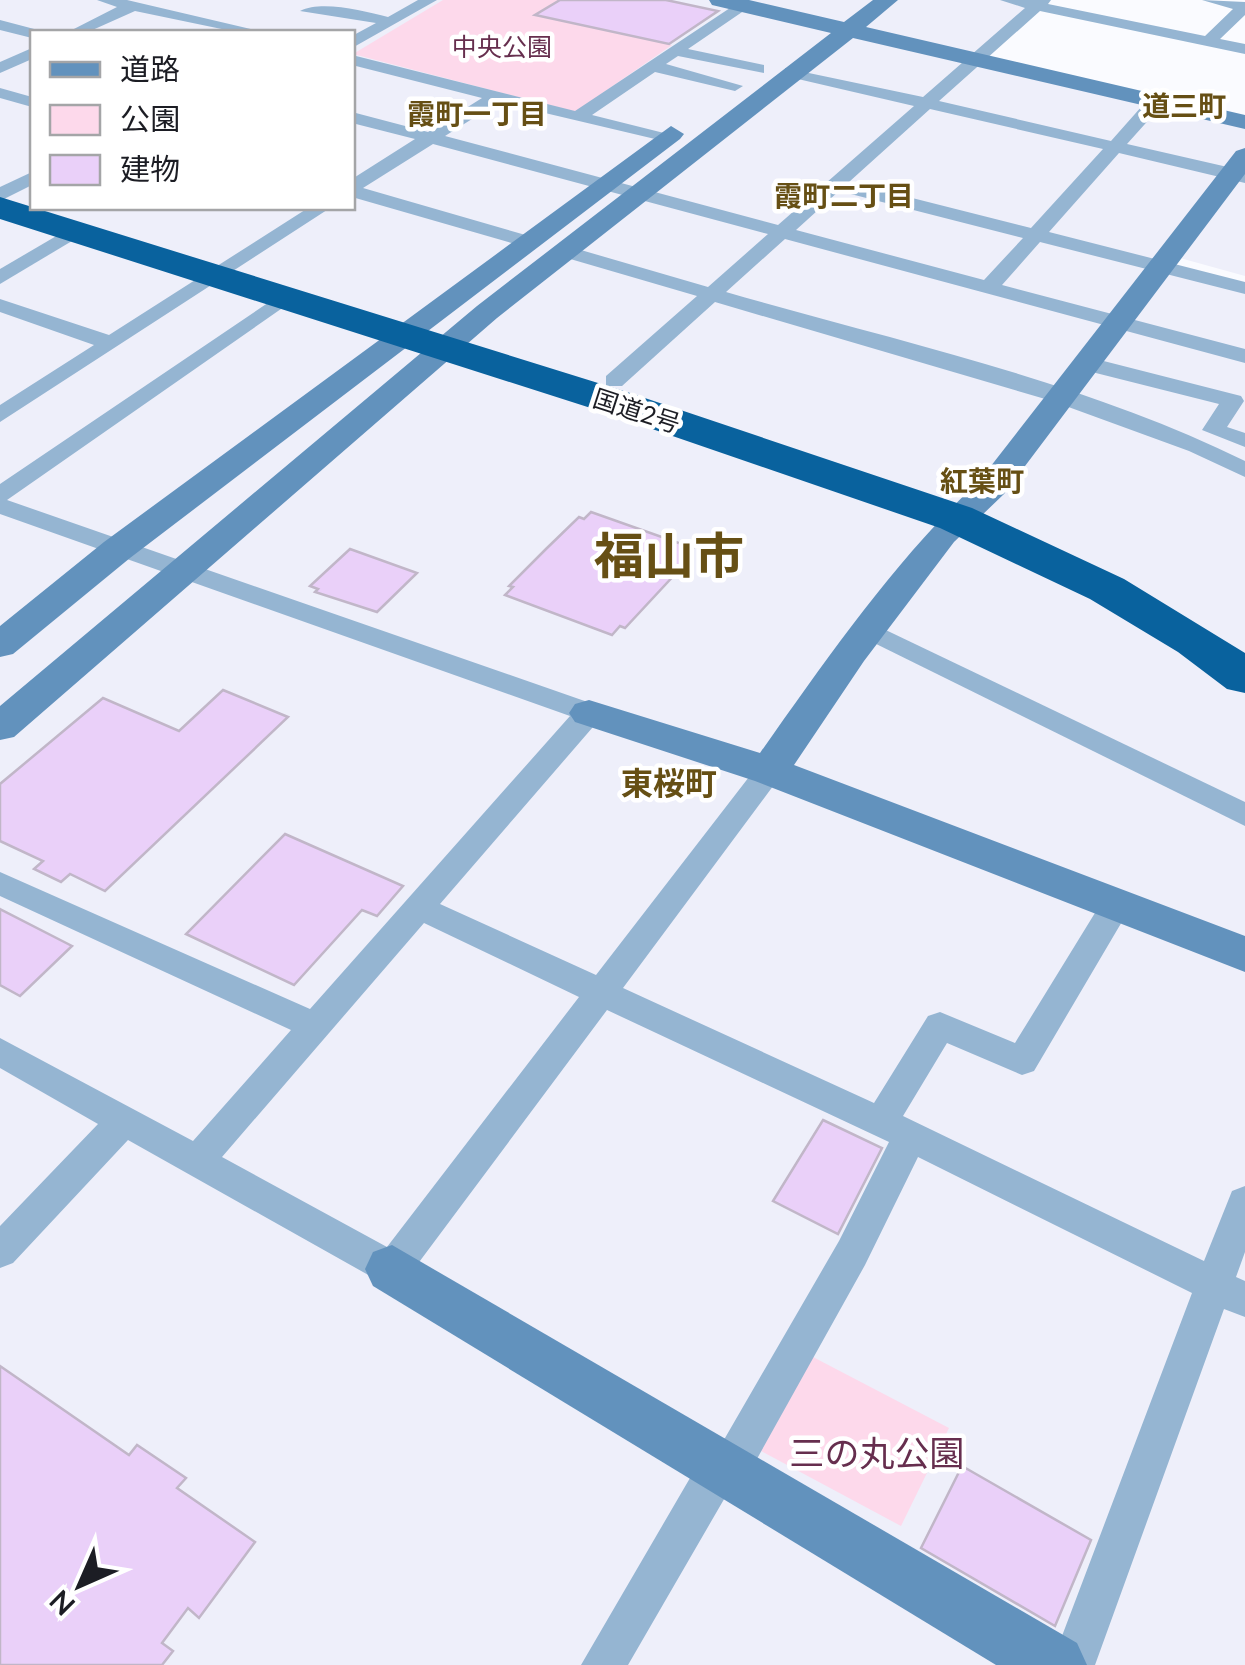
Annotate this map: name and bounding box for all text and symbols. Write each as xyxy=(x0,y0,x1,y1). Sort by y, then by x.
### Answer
legend xyxy=(30,30,355,210)
park label: 中央公園 xyxy=(452,31,552,61)
text: 道路 xyxy=(120,50,180,86)
district label: 道三町 xyxy=(1142,88,1226,122)
district label: 霞町一丁目 xyxy=(407,96,547,130)
text: 公園 xyxy=(120,100,180,136)
text: 建物 xyxy=(120,150,180,186)
district label: 霞町二丁目 xyxy=(774,178,914,212)
street label: 国道2号 xyxy=(590,382,684,438)
district label: 紅葉町 xyxy=(940,463,1024,497)
district label: 福山市 xyxy=(594,525,744,585)
district label: 東桜町 xyxy=(621,763,717,802)
park label: 三の丸公園 xyxy=(789,1431,965,1473)
north arrow xyxy=(30,1535,130,1635)
text: N xyxy=(42,1584,81,1623)

